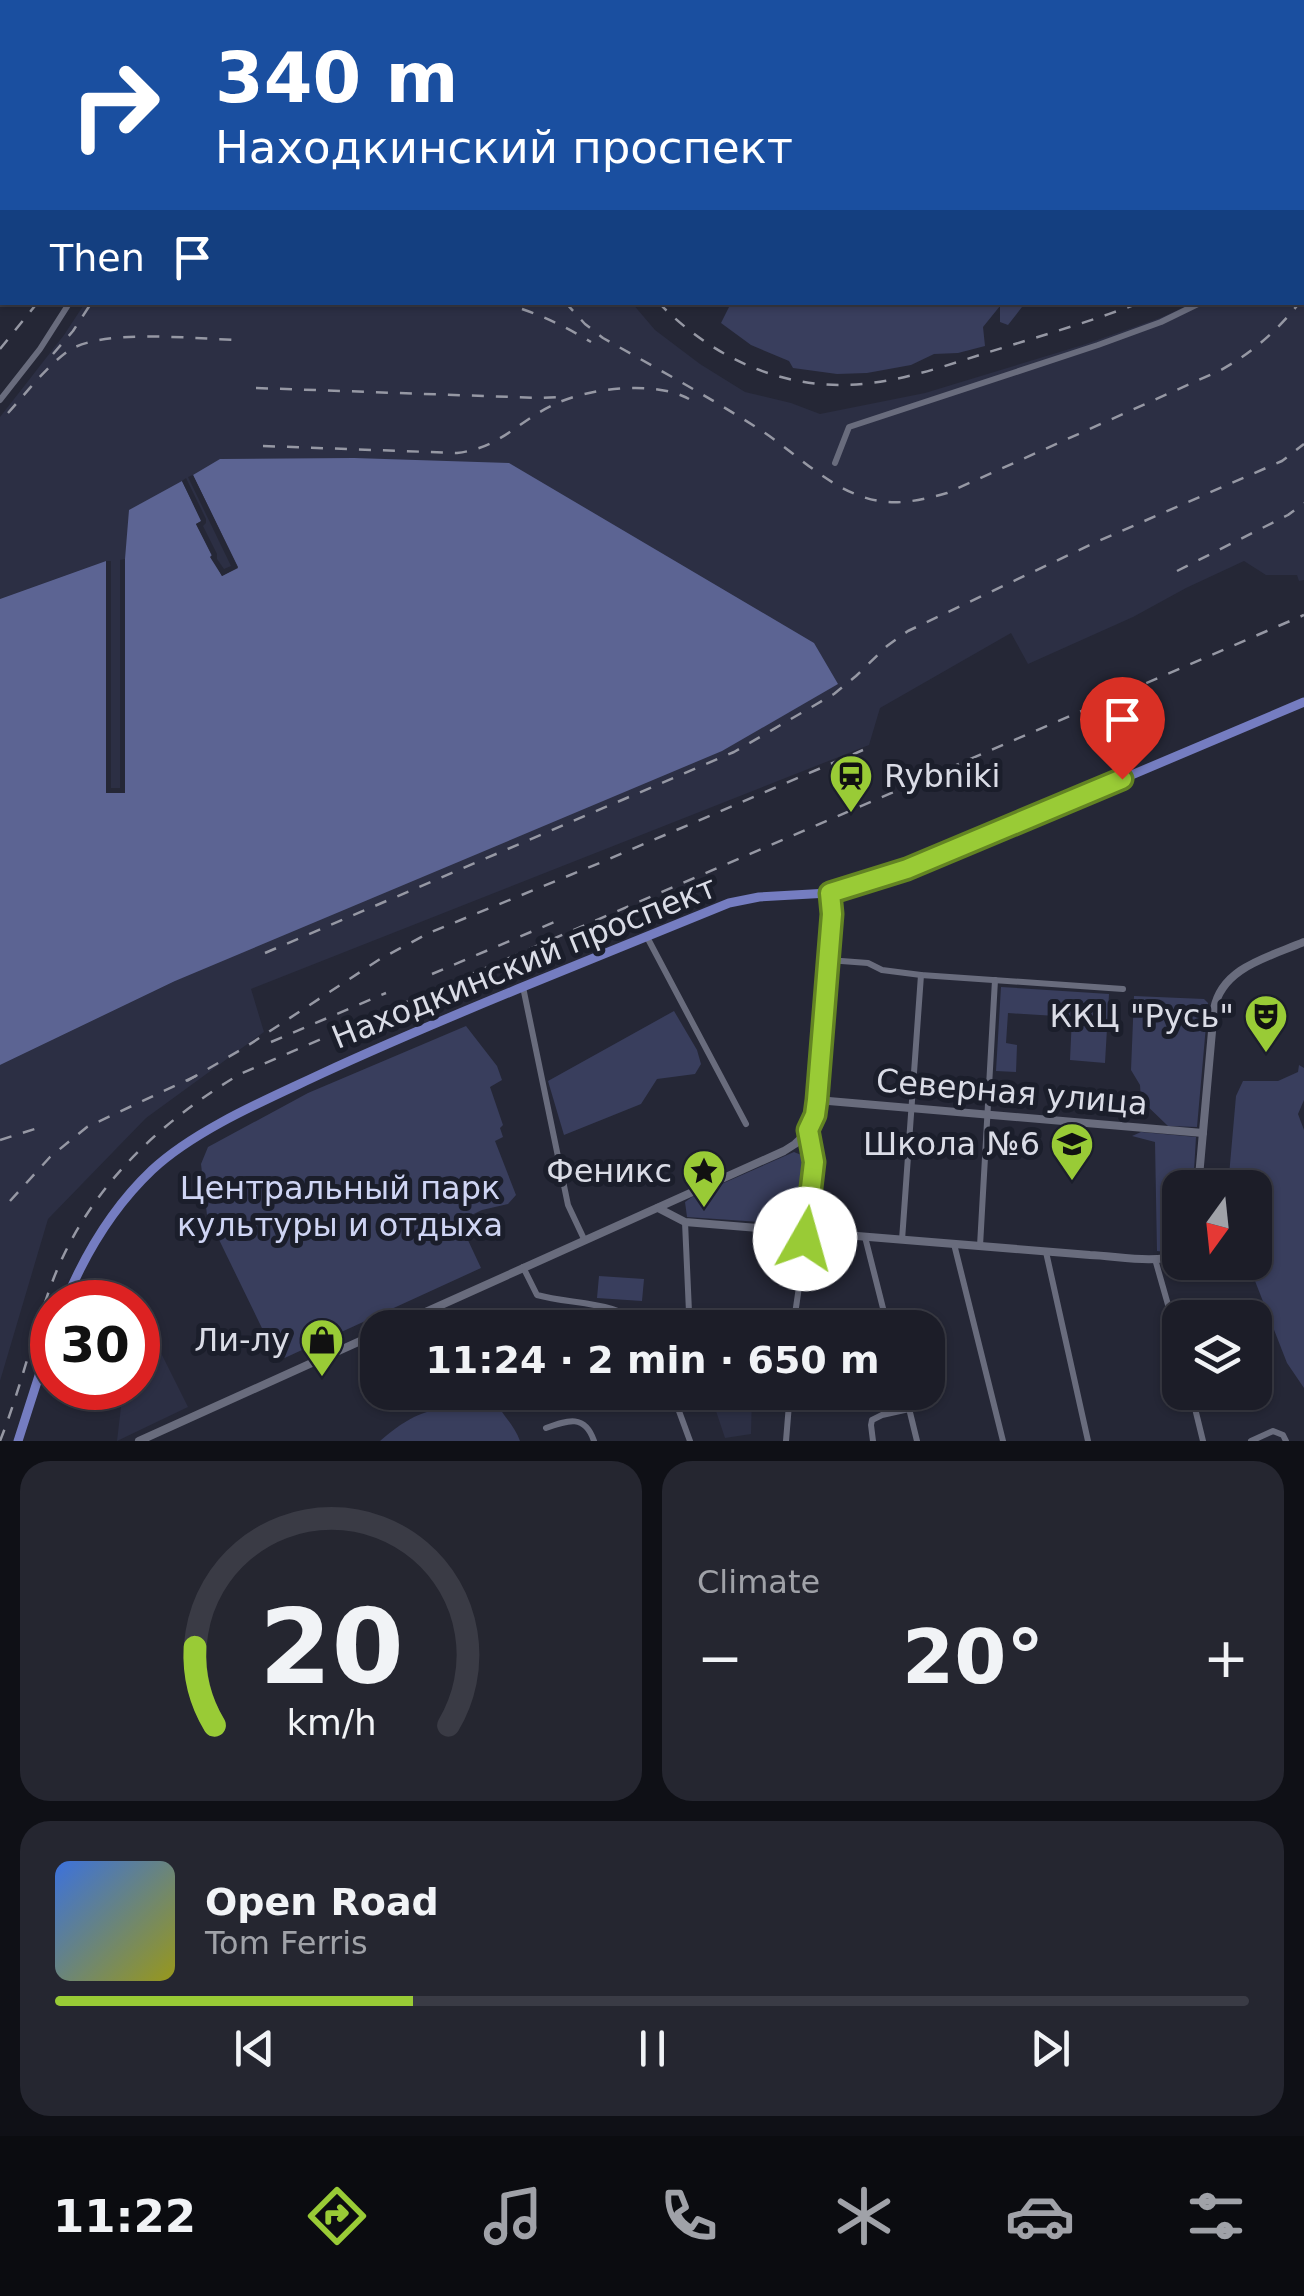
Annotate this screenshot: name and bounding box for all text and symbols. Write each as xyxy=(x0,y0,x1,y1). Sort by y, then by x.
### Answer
text: 340 m xyxy=(215,37,458,119)
icon: right xyxy=(50,40,180,170)
text: Находкинский проспект xyxy=(215,121,793,174)
icon: arrive xyxy=(165,230,220,285)
text: Then xyxy=(50,236,145,280)
pin xyxy=(1080,677,1165,780)
icon: arrive xyxy=(1095,692,1150,747)
station icon: Rybniki xyxy=(828,753,874,814)
place label: Rybniki xyxy=(884,757,1000,795)
street label: Находкинский проспект xyxy=(326,867,722,1057)
theatre icon: ККЦ "Русь" xyxy=(1243,993,1289,1054)
place label: ККЦ "Русь" xyxy=(1049,997,1234,1035)
street label: Северная улица xyxy=(875,1061,1149,1123)
school or university icon: Школа №6 xyxy=(1049,1121,1095,1182)
place label: Школа №6 xyxy=(863,1125,1040,1163)
place icon: Феникс xyxy=(681,1148,727,1209)
place label: Феникс xyxy=(546,1152,672,1190)
park label: Центральный парк культуры и отдыха xyxy=(177,1169,503,1244)
north arrow xyxy=(1162,1170,1272,1280)
map controls xyxy=(1162,1170,1272,1410)
position arrow xyxy=(753,1187,857,1291)
speed limit sign: 30 xyxy=(30,1280,160,1410)
button: layers xyxy=(1162,1300,1272,1410)
shop icon: Ли-лу xyxy=(299,1317,345,1378)
place label: Ли-лу xyxy=(194,1321,290,1359)
text: 11:24 · 2 min · 650 m xyxy=(425,1338,880,1382)
text: Climate xyxy=(697,1563,820,1601)
text: 20 xyxy=(259,1586,403,1708)
text: 20° xyxy=(902,1613,1044,1701)
text: − xyxy=(697,1626,743,1690)
text: + xyxy=(1203,1626,1249,1690)
text: km/h xyxy=(286,1702,376,1743)
text: Open Road xyxy=(205,1880,439,1924)
text: Tom Ferris xyxy=(205,1924,368,1962)
icon: previous xyxy=(227,2021,282,2076)
icon: pause xyxy=(625,2021,680,2076)
icon: next xyxy=(1023,2021,1078,2076)
icon: directions xyxy=(302,2181,372,2251)
icon: music xyxy=(478,2181,548,2251)
icon: phone xyxy=(654,2181,724,2251)
icon: climate xyxy=(829,2181,899,2251)
icon: car xyxy=(1005,2181,1075,2251)
icon: filters xyxy=(1181,2181,1251,2251)
text: 11:22 xyxy=(53,2190,196,2243)

